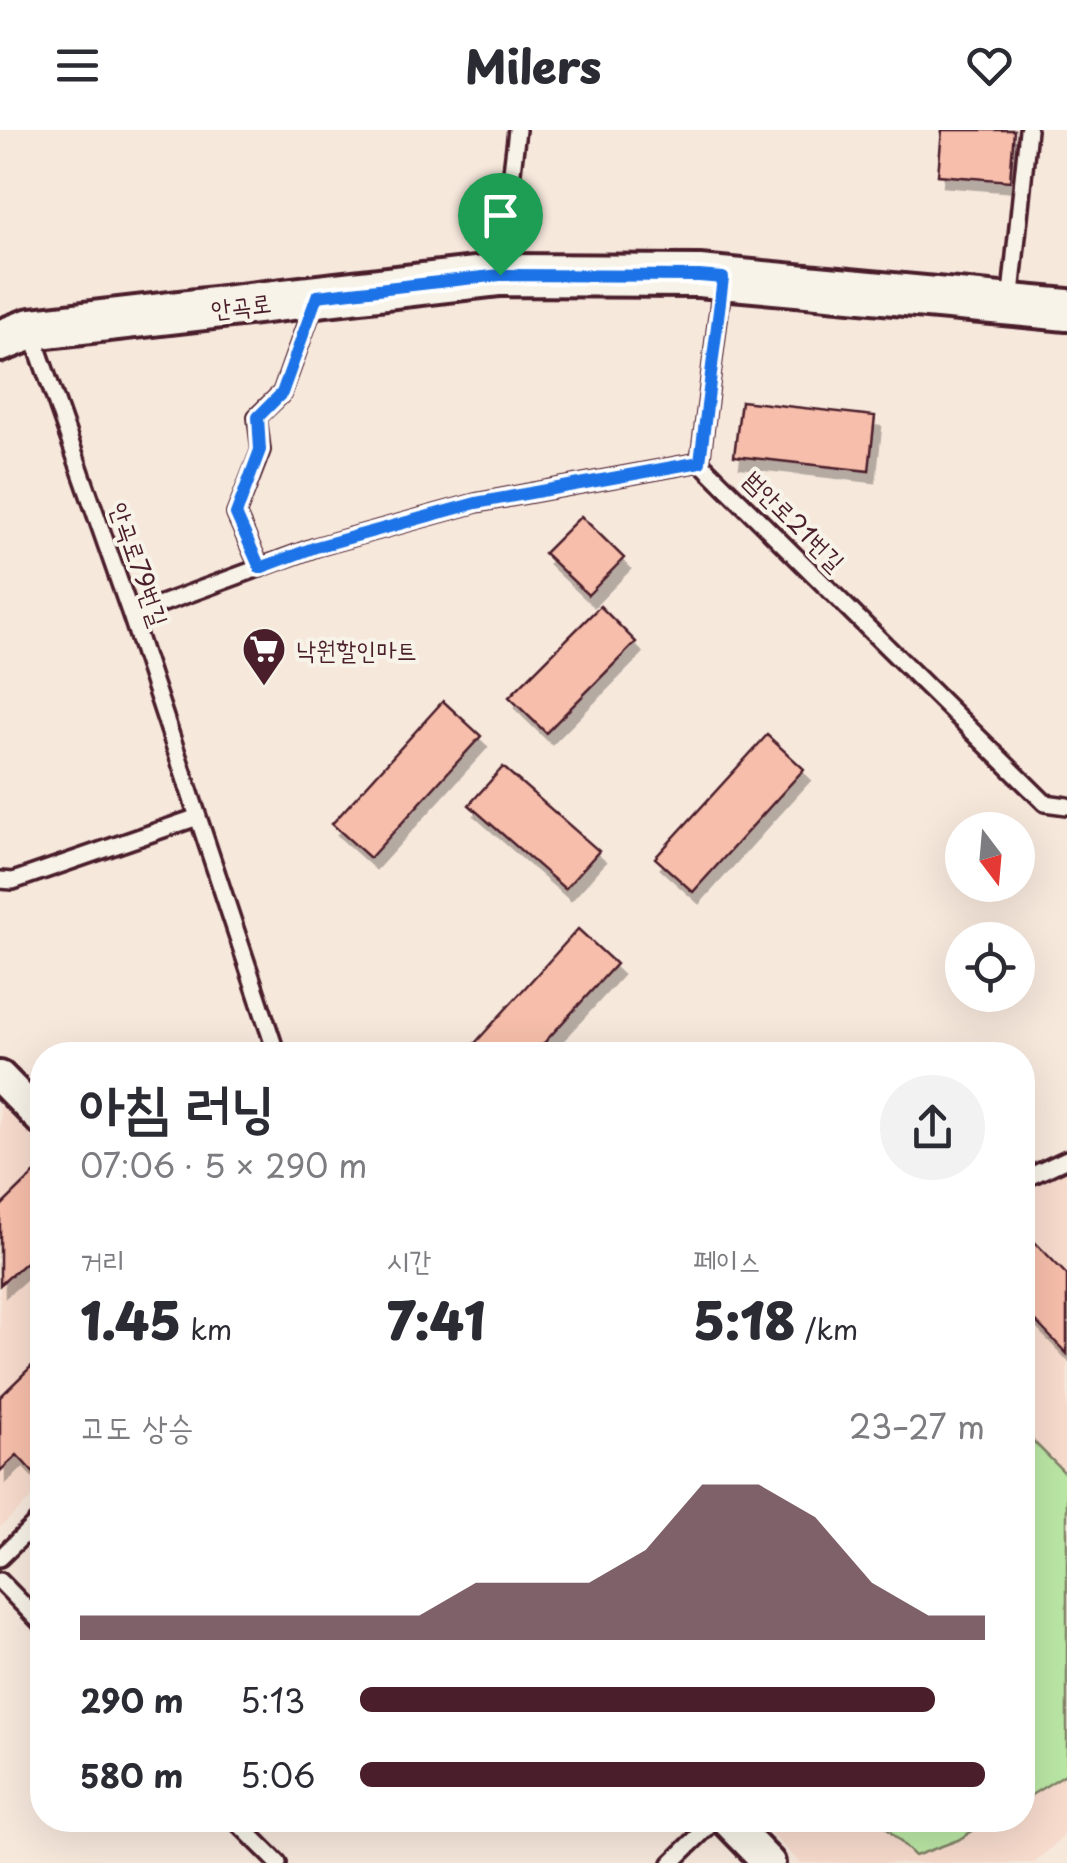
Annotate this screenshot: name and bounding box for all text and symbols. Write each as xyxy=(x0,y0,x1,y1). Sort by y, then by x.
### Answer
text: Milers xyxy=(465,31,602,99)
icon: menu xyxy=(50,38,105,93)
icon: heart xyxy=(962,38,1017,93)
pin xyxy=(458,173,543,276)
icon: arrive xyxy=(473,188,528,243)
street label: 안곡로 xyxy=(209,282,273,328)
street label: 범안로21번길 xyxy=(736,461,854,579)
street label: 안곡로79번길 xyxy=(101,497,179,631)
supermarket icon: 낙원할인마트 xyxy=(241,626,287,687)
place label: 낙원할인마트 xyxy=(296,630,417,668)
north arrow xyxy=(945,812,1035,902)
map controls xyxy=(945,812,1035,1012)
button: locate xyxy=(945,922,1035,1012)
text: 아침 러닝 xyxy=(80,1062,275,1145)
button: share xyxy=(880,1075,985,1180)
text: 07:06 · 5 × 290 m xyxy=(80,1141,367,1189)
text: 거리 xyxy=(80,1238,125,1281)
text: 시간 xyxy=(387,1238,432,1281)
text: 페이스 xyxy=(693,1238,761,1281)
text: 1.45 xyxy=(80,1281,181,1357)
text: 7:41 xyxy=(387,1281,486,1357)
text: 5:18 xyxy=(693,1281,796,1357)
text: km xyxy=(181,1307,232,1350)
text: /km xyxy=(796,1307,858,1350)
text: 고도 상승 xyxy=(80,1402,193,1450)
text: 23–27 m xyxy=(849,1402,985,1450)
text: 290 m xyxy=(80,1676,184,1724)
text: 5:13 xyxy=(240,1676,305,1724)
text: 580 m xyxy=(80,1751,183,1799)
text: 5:06 xyxy=(240,1751,316,1799)

